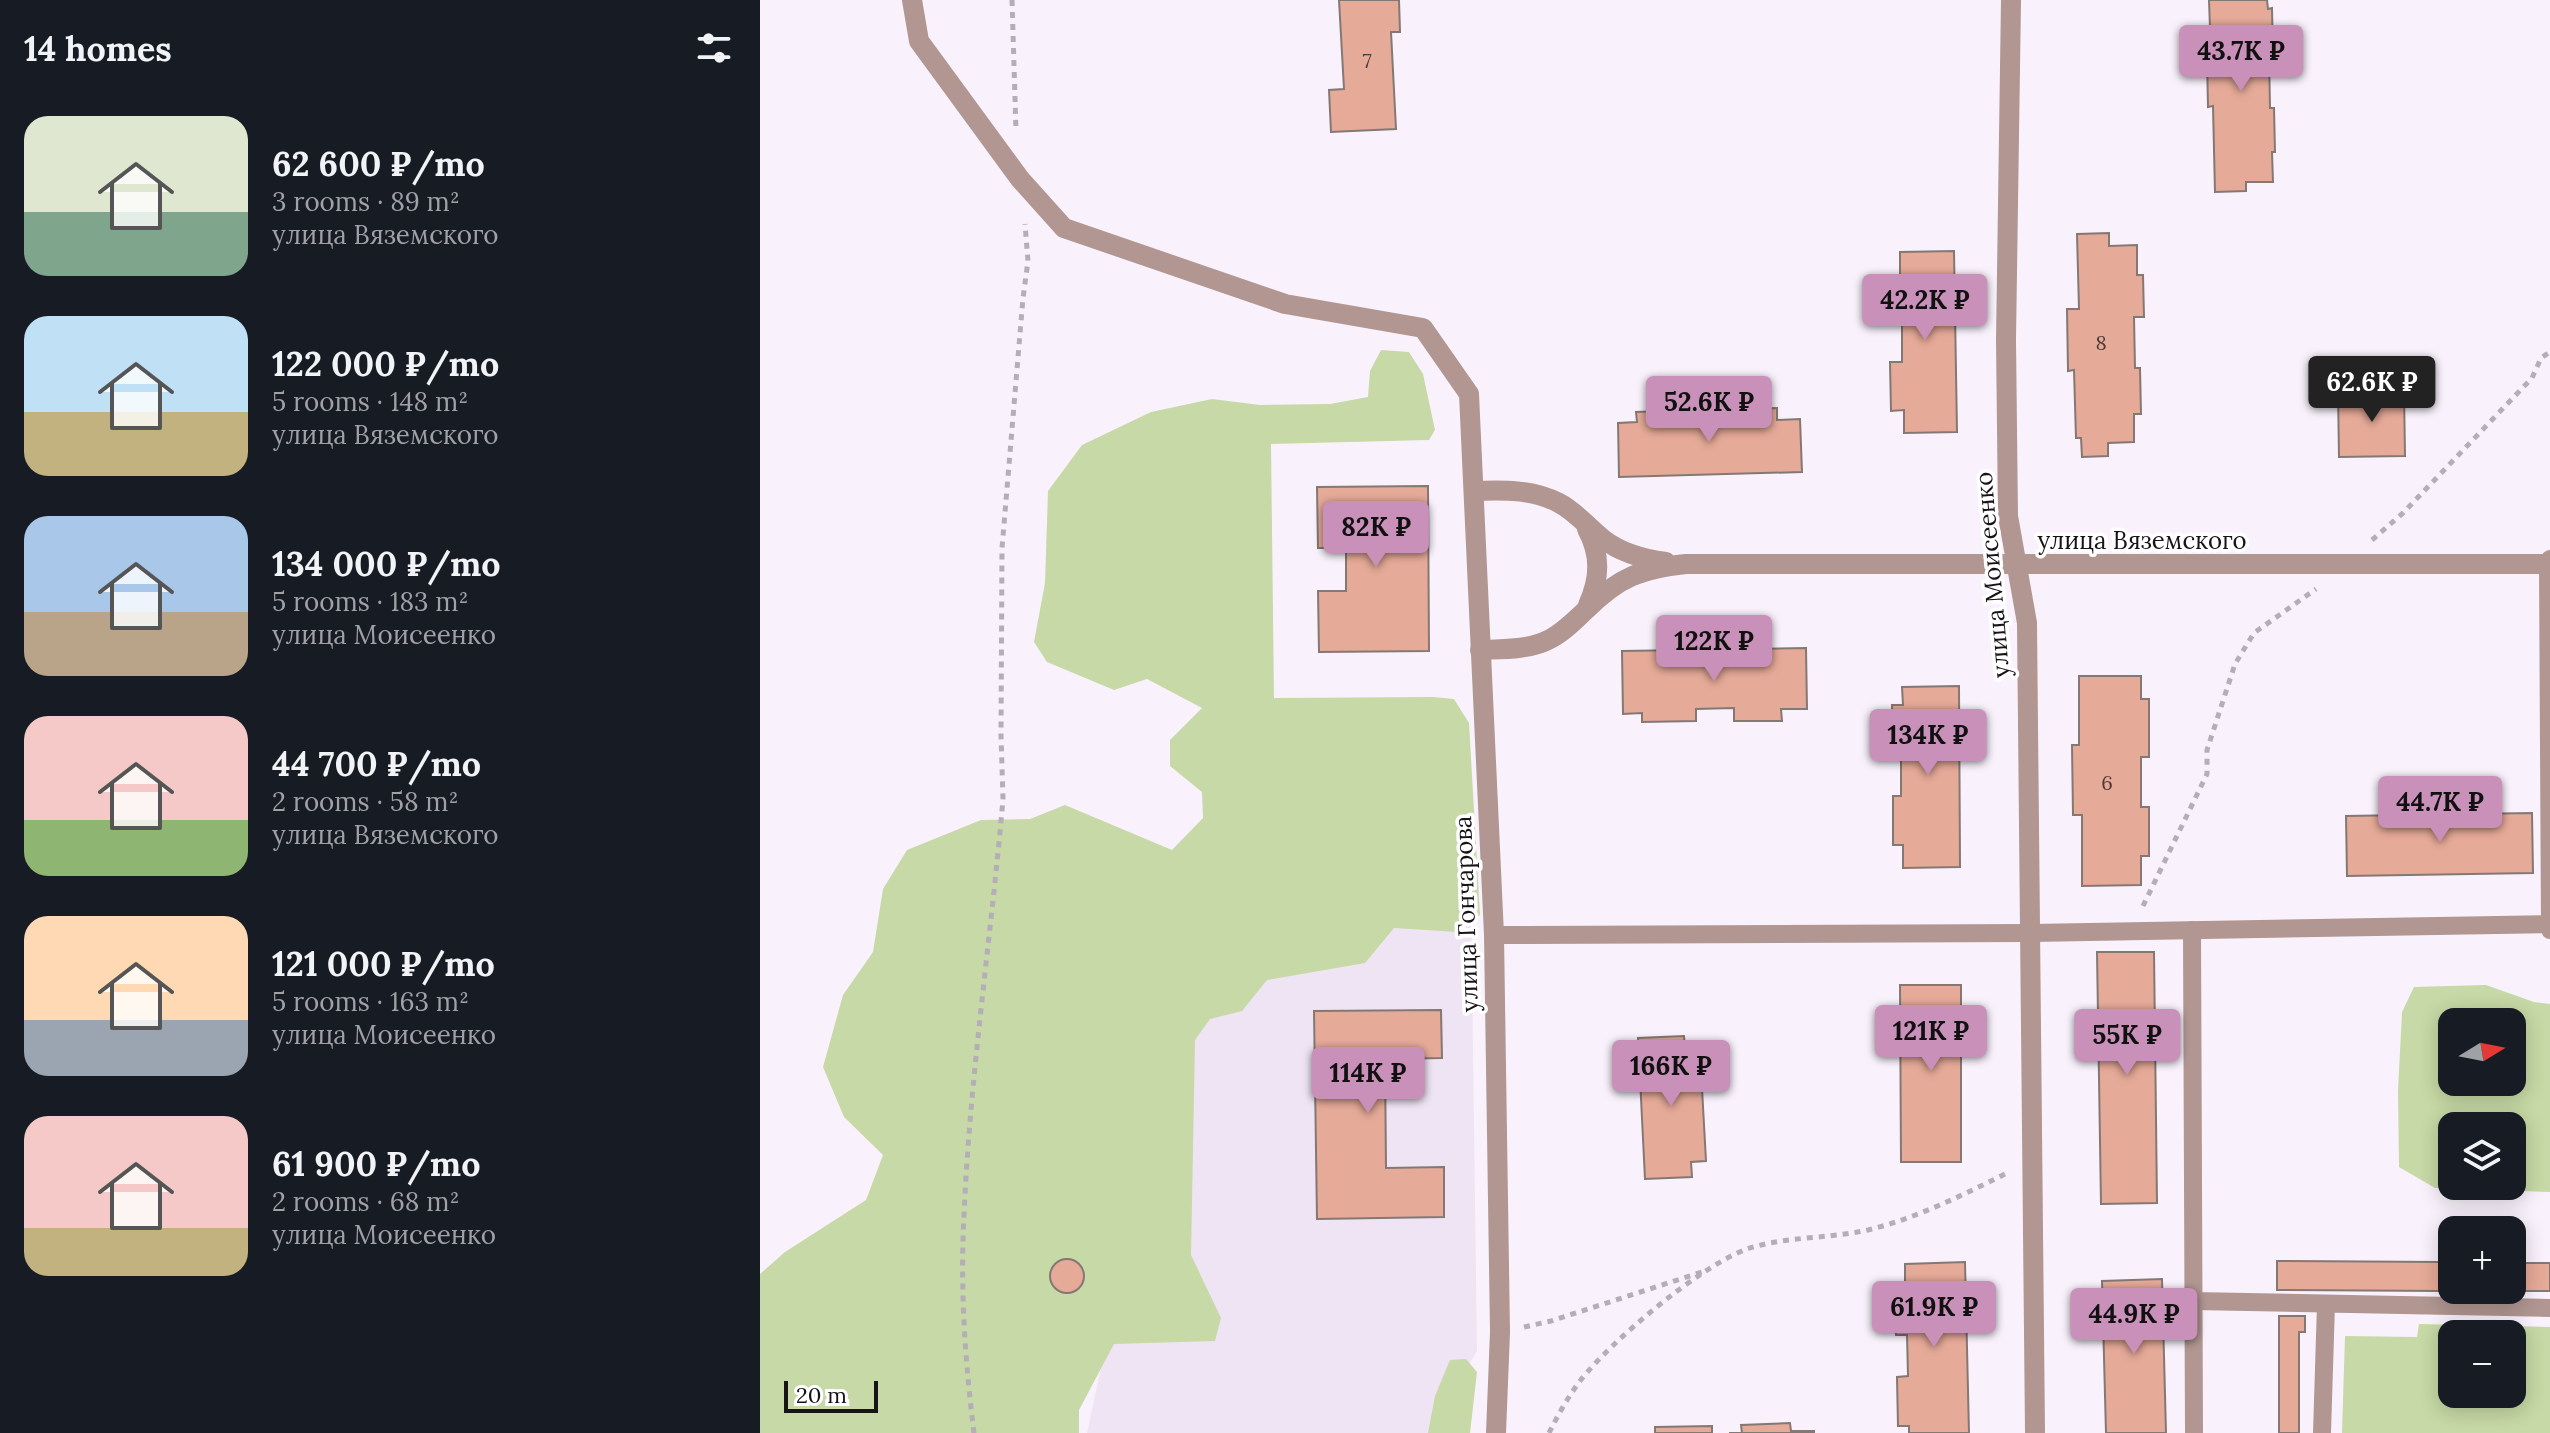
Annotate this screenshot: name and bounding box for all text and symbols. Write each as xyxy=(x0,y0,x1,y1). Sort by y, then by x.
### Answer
pin: 43.7K ₽ xyxy=(2167,25,2315,93)
icon: filters xyxy=(692,26,736,70)
text: 14 homes xyxy=(24,27,172,70)
text: 43.7K ₽ xyxy=(2197,34,2285,67)
house number: 7 xyxy=(1362,48,1372,73)
text: 62 600 ₽/mo xyxy=(272,142,485,185)
icon: home xyxy=(88,148,184,244)
text: 3 rooms · 89 m² xyxy=(272,185,460,218)
text: улица Вяземского xyxy=(272,218,499,251)
pin: 42.2K ₽ xyxy=(1851,274,1999,342)
text: 42.2K ₽ xyxy=(1880,283,1970,316)
house number: 8 xyxy=(2095,330,2107,355)
text: 122 000 ₽/mo xyxy=(272,342,499,385)
icon: home xyxy=(88,348,184,444)
pin: 62.6K ₽ xyxy=(2298,356,2446,424)
text: 62.6K ₽ xyxy=(2326,365,2418,398)
pin: 52.6K ₽ xyxy=(1635,376,1783,444)
text: 5 rooms · 148 m² xyxy=(272,385,468,418)
text: 52.6K ₽ xyxy=(1664,385,1754,418)
text: улица Вяземского xyxy=(272,418,499,451)
street label: улица Моисеенко xyxy=(1968,471,2016,679)
pin: 82K ₽ xyxy=(1320,501,1432,569)
text: 82K ₽ xyxy=(1341,510,1411,543)
street label: улица Вяземского xyxy=(2037,525,2247,556)
text: 134 000 ₽/mo xyxy=(272,542,501,585)
icon: home xyxy=(88,548,184,644)
text: 5 rooms · 183 m² xyxy=(272,585,469,618)
pin: 122K ₽ xyxy=(1649,615,1779,683)
text: улица Моисеенко xyxy=(272,618,496,651)
text: 122K ₽ xyxy=(1674,624,1754,657)
pin: 134K ₽ xyxy=(1863,709,1993,777)
text: 134K ₽ xyxy=(1888,718,1968,751)
text: 44 700 ₽/mo xyxy=(272,742,481,785)
icon: home xyxy=(88,748,184,844)
house number: 6 xyxy=(2101,770,2113,795)
pin: 44.7K ₽ xyxy=(2366,776,2514,844)
text: 2 rooms · 58 m² xyxy=(272,785,459,818)
text: 44.7K ₽ xyxy=(2396,785,2484,818)
street label: улица Гончарова xyxy=(1447,815,1485,1013)
text: улица Вяземского xyxy=(272,818,499,851)
text: 121 000 ₽/mo xyxy=(272,942,495,985)
icon: home xyxy=(88,948,184,1044)
text: 5 rooms · 163 m² xyxy=(272,985,469,1018)
pin: 121K ₽ xyxy=(1866,1005,1996,1073)
north arrow xyxy=(2438,1008,2526,1096)
map controls xyxy=(2438,1008,2526,1408)
pin: 55K ₽ xyxy=(2071,1009,2183,1077)
text: 121K ₽ xyxy=(1893,1014,1969,1047)
text: улица Моисеенко xyxy=(272,1018,496,1051)
text: 55K ₽ xyxy=(2092,1018,2162,1051)
pin: 166K ₽ xyxy=(1606,1040,1736,1108)
pin: 114K ₽ xyxy=(1303,1047,1433,1115)
text: 166K ₽ xyxy=(1630,1049,1712,1082)
text: 114K ₽ xyxy=(1330,1056,1406,1089)
button: layers xyxy=(2438,1112,2526,1200)
text: 61 900 ₽/mo xyxy=(272,1142,480,1185)
icon: home xyxy=(88,1148,184,1244)
text: 2 rooms · 68 m² xyxy=(272,1185,460,1218)
button: + xyxy=(2438,1216,2526,1304)
text: улица Моисеенко xyxy=(272,1218,496,1251)
pin: 61.9K ₽ xyxy=(1860,1281,2008,1349)
pin: 44.9K ₽ xyxy=(2060,1288,2208,1356)
text: 61.9K ₽ xyxy=(1890,1290,1978,1323)
text: 44.9K ₽ xyxy=(2088,1297,2180,1330)
button: − xyxy=(2438,1320,2526,1408)
scale bar xyxy=(784,1377,878,1413)
text: 20 m xyxy=(796,1381,847,1409)

